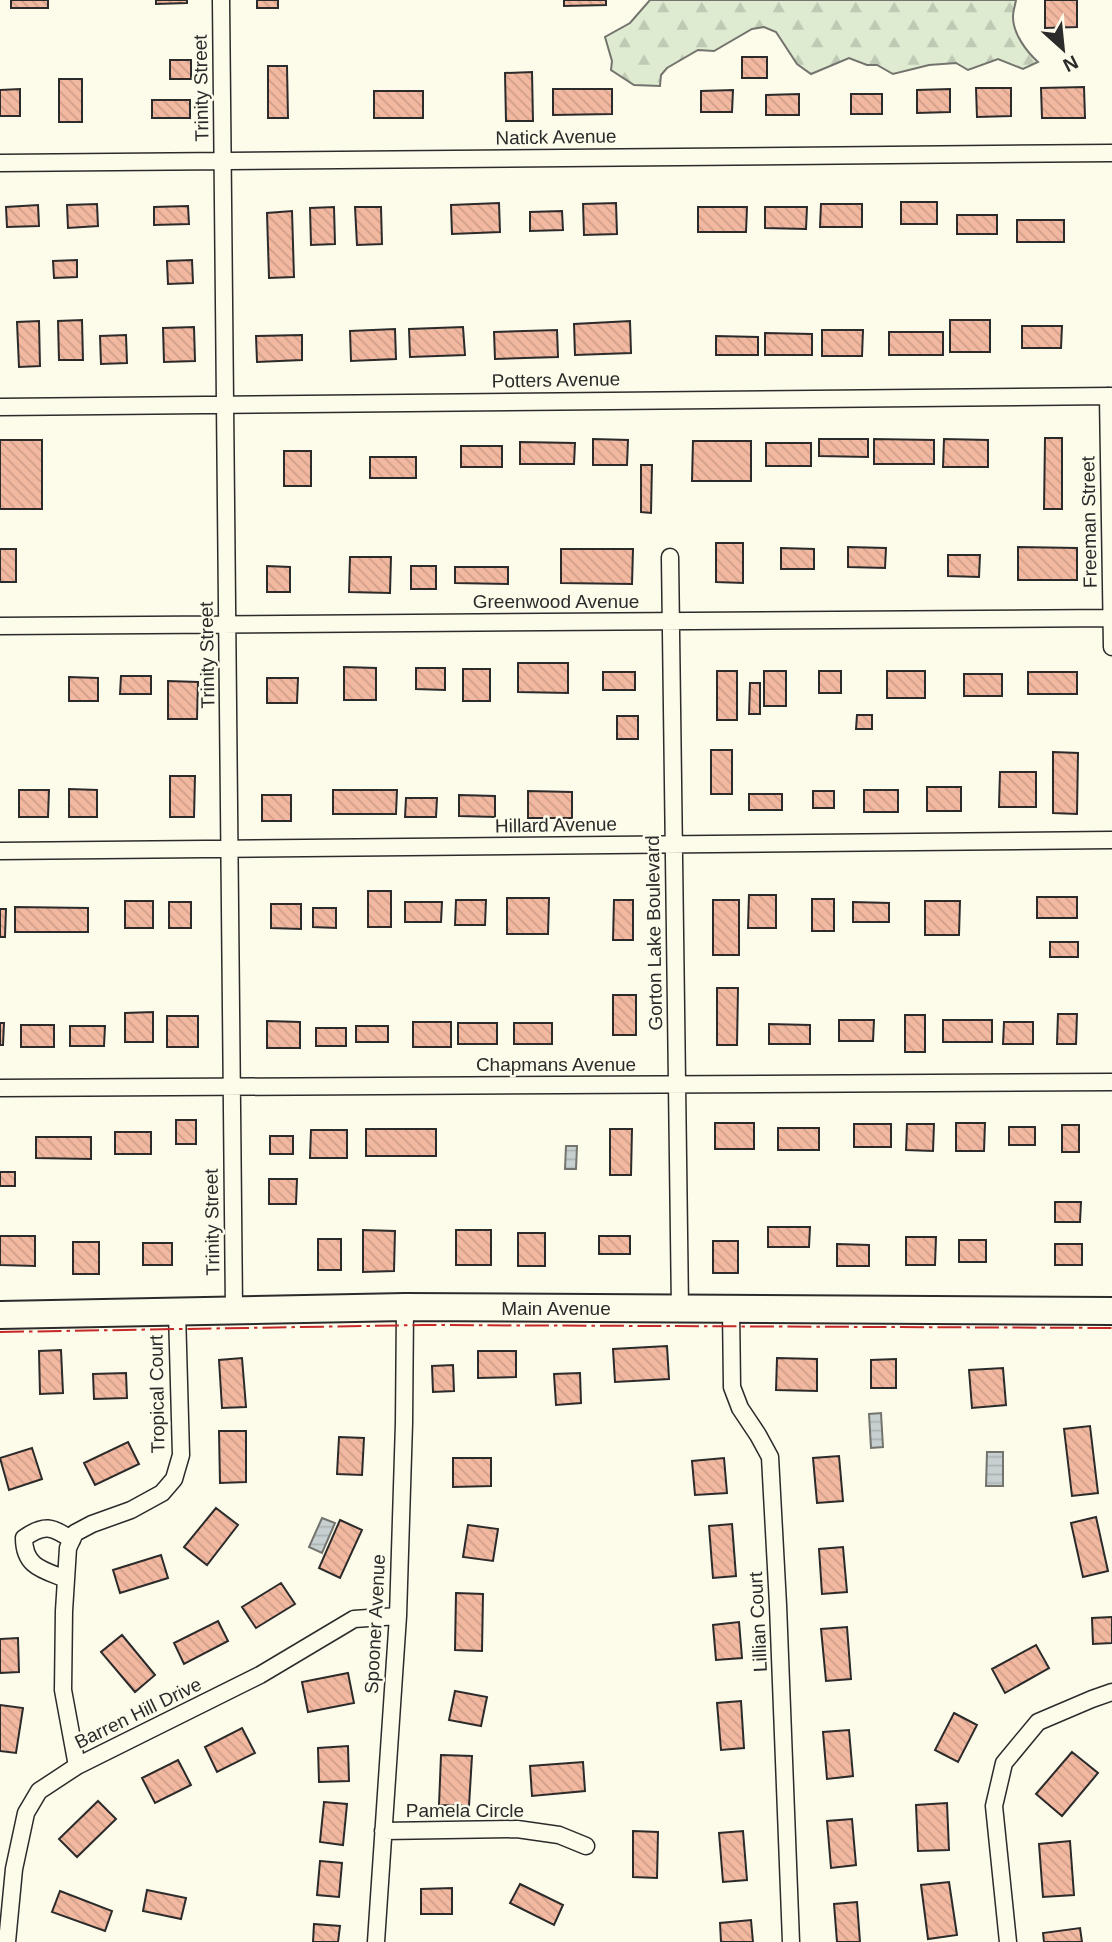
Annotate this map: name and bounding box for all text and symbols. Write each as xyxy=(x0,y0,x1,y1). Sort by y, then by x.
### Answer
north arrow xyxy=(1028,14,1098,84)
street label: Trinity Street xyxy=(190,34,212,142)
text: N xyxy=(1060,51,1081,76)
street label: Natick Avenue xyxy=(495,125,617,149)
street label: Potters Avenue xyxy=(492,368,620,392)
street label: Freeman Street xyxy=(1077,455,1101,588)
street label: Greenwood Avenue xyxy=(473,591,639,612)
street label: Trinity Street xyxy=(196,601,218,709)
street label: Hillard Avenue xyxy=(495,813,617,837)
street label: Gorton Lake Boulevard xyxy=(642,835,666,1031)
street label: Chapmans Avenue xyxy=(476,1054,636,1075)
street label: Trinity Street xyxy=(201,1168,223,1276)
street label: Main Avenue xyxy=(501,1298,611,1319)
street label: Tropical Court xyxy=(145,1334,169,1453)
street label: Spooner Avenue xyxy=(361,1553,389,1695)
street label: Lillian Court xyxy=(745,1571,771,1673)
street label: Barren Hill Drive xyxy=(71,1673,205,1753)
street label: Pamela Circle xyxy=(406,1800,524,1821)

